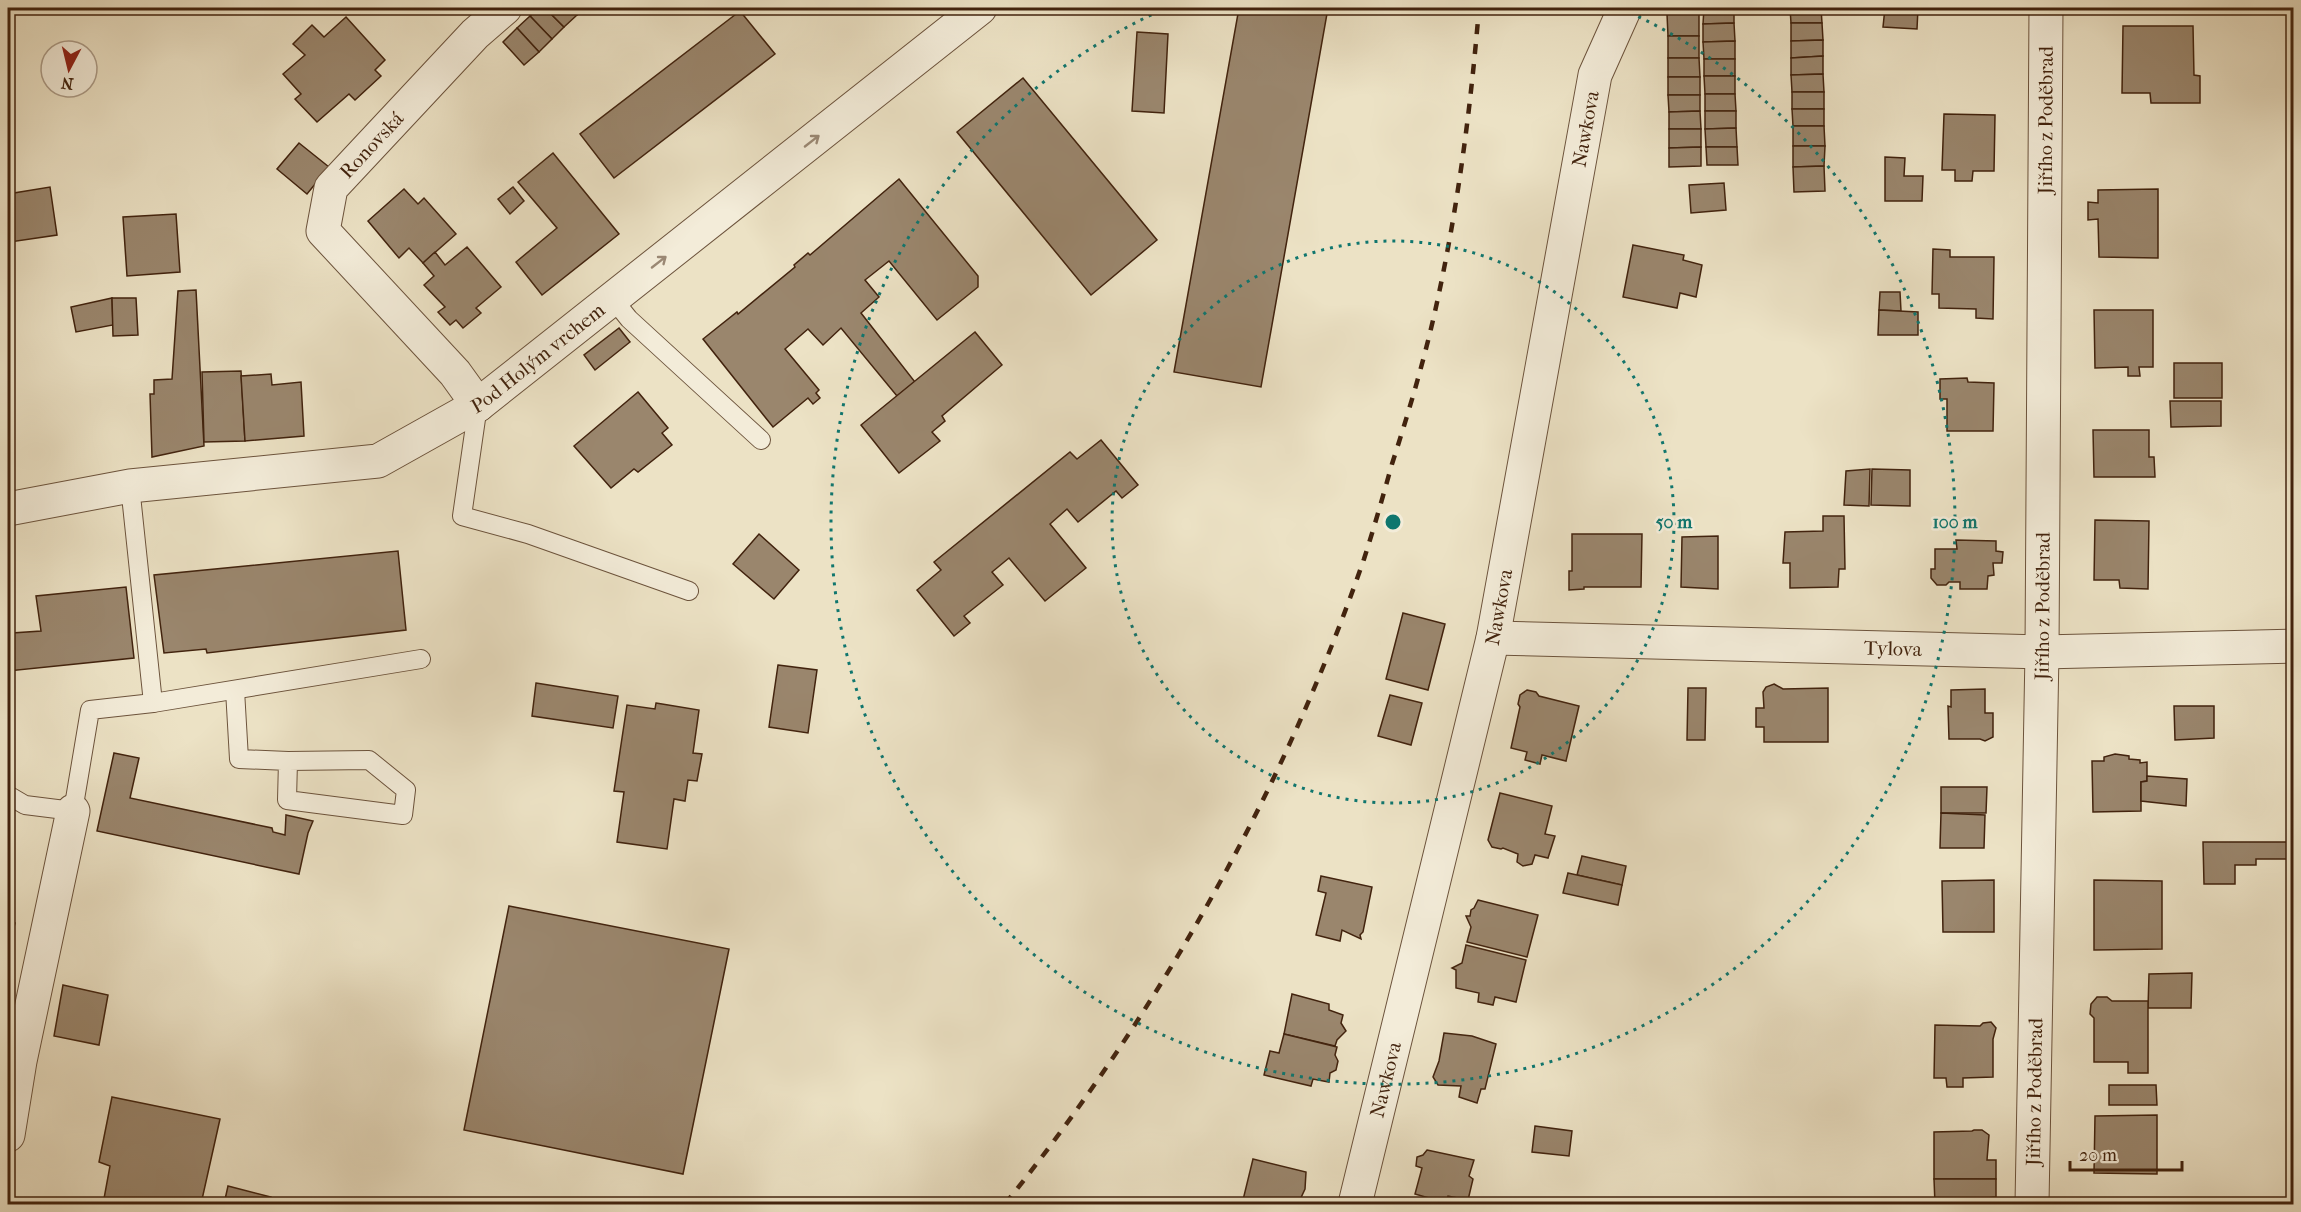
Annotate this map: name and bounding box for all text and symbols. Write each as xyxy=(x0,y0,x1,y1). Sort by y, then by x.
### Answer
north arrow xyxy=(39,39,99,99)
street label: Jiřího z Poděbrad xyxy=(2034,45,2058,196)
text: N xyxy=(59,73,74,94)
street label: Nawkova xyxy=(1568,88,1604,169)
street label: Ronovská xyxy=(335,107,409,183)
one-way arrow xyxy=(803,134,819,147)
one-way arrow xyxy=(651,256,667,269)
street label: Pod Holým vrchem xyxy=(467,298,610,418)
centre of rings xyxy=(1383,512,1403,532)
text: 50 m xyxy=(1656,512,1693,533)
text: 100 m xyxy=(1932,512,1979,533)
street label: Jiřího z Poděbrad xyxy=(2030,531,2055,682)
street label: Nawkova xyxy=(1481,566,1517,647)
street label: Tylova xyxy=(1864,636,1923,661)
street label: Jiřího z Poděbrad xyxy=(2022,1017,2047,1168)
street label: Nawkova xyxy=(1366,1039,1406,1120)
scale bar xyxy=(2070,1134,2182,1172)
text: 20 m xyxy=(2079,1145,2117,1166)

